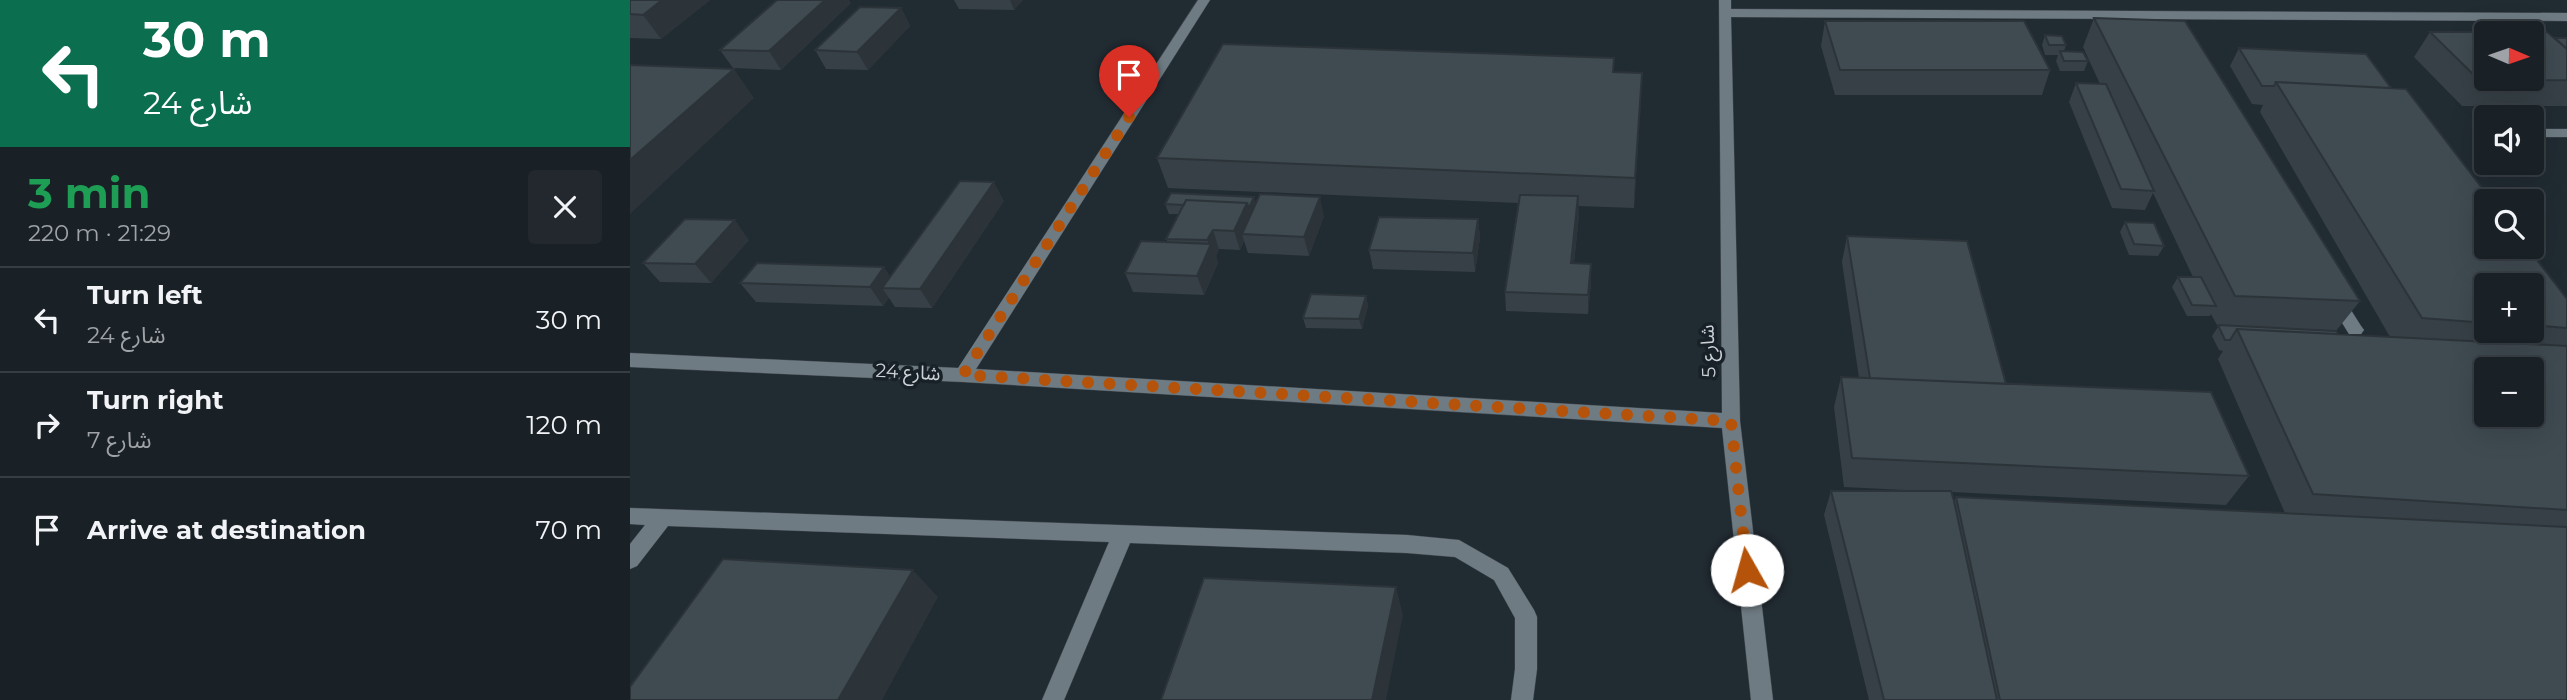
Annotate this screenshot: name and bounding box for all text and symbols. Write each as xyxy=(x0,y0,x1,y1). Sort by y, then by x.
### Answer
text: 30 m xyxy=(143,10,271,69)
north arrow xyxy=(2474,21,2544,91)
map controls xyxy=(2474,21,2544,427)
icon: left xyxy=(28,28,119,119)
pin xyxy=(1099,45,1159,117)
icon: arrive xyxy=(1110,56,1148,94)
text: شارع 24 xyxy=(143,83,252,122)
button: sound xyxy=(2474,105,2544,175)
text: 3 min xyxy=(28,167,150,219)
button: close xyxy=(528,170,602,244)
button: search xyxy=(2474,189,2544,259)
text: 220 m · 21:29 xyxy=(28,219,171,247)
button: + xyxy=(2474,273,2544,343)
text: Turn left xyxy=(87,279,203,311)
icon: left xyxy=(28,301,66,339)
text: 30 m xyxy=(536,304,602,336)
text: شارع 24 xyxy=(87,321,166,349)
street label: شارع 5 xyxy=(1696,324,1722,378)
button: − xyxy=(2474,357,2544,427)
street label: شارع 24 xyxy=(875,359,941,387)
text: Turn right xyxy=(87,384,223,416)
icon: right xyxy=(28,406,66,444)
text: 120 m xyxy=(526,409,602,441)
text: شارع 7 xyxy=(87,426,151,454)
icon: arrive xyxy=(28,511,66,549)
text: Arrive at destination xyxy=(87,514,366,546)
text: 70 m xyxy=(536,514,602,546)
position arrow xyxy=(1710,533,1784,607)

